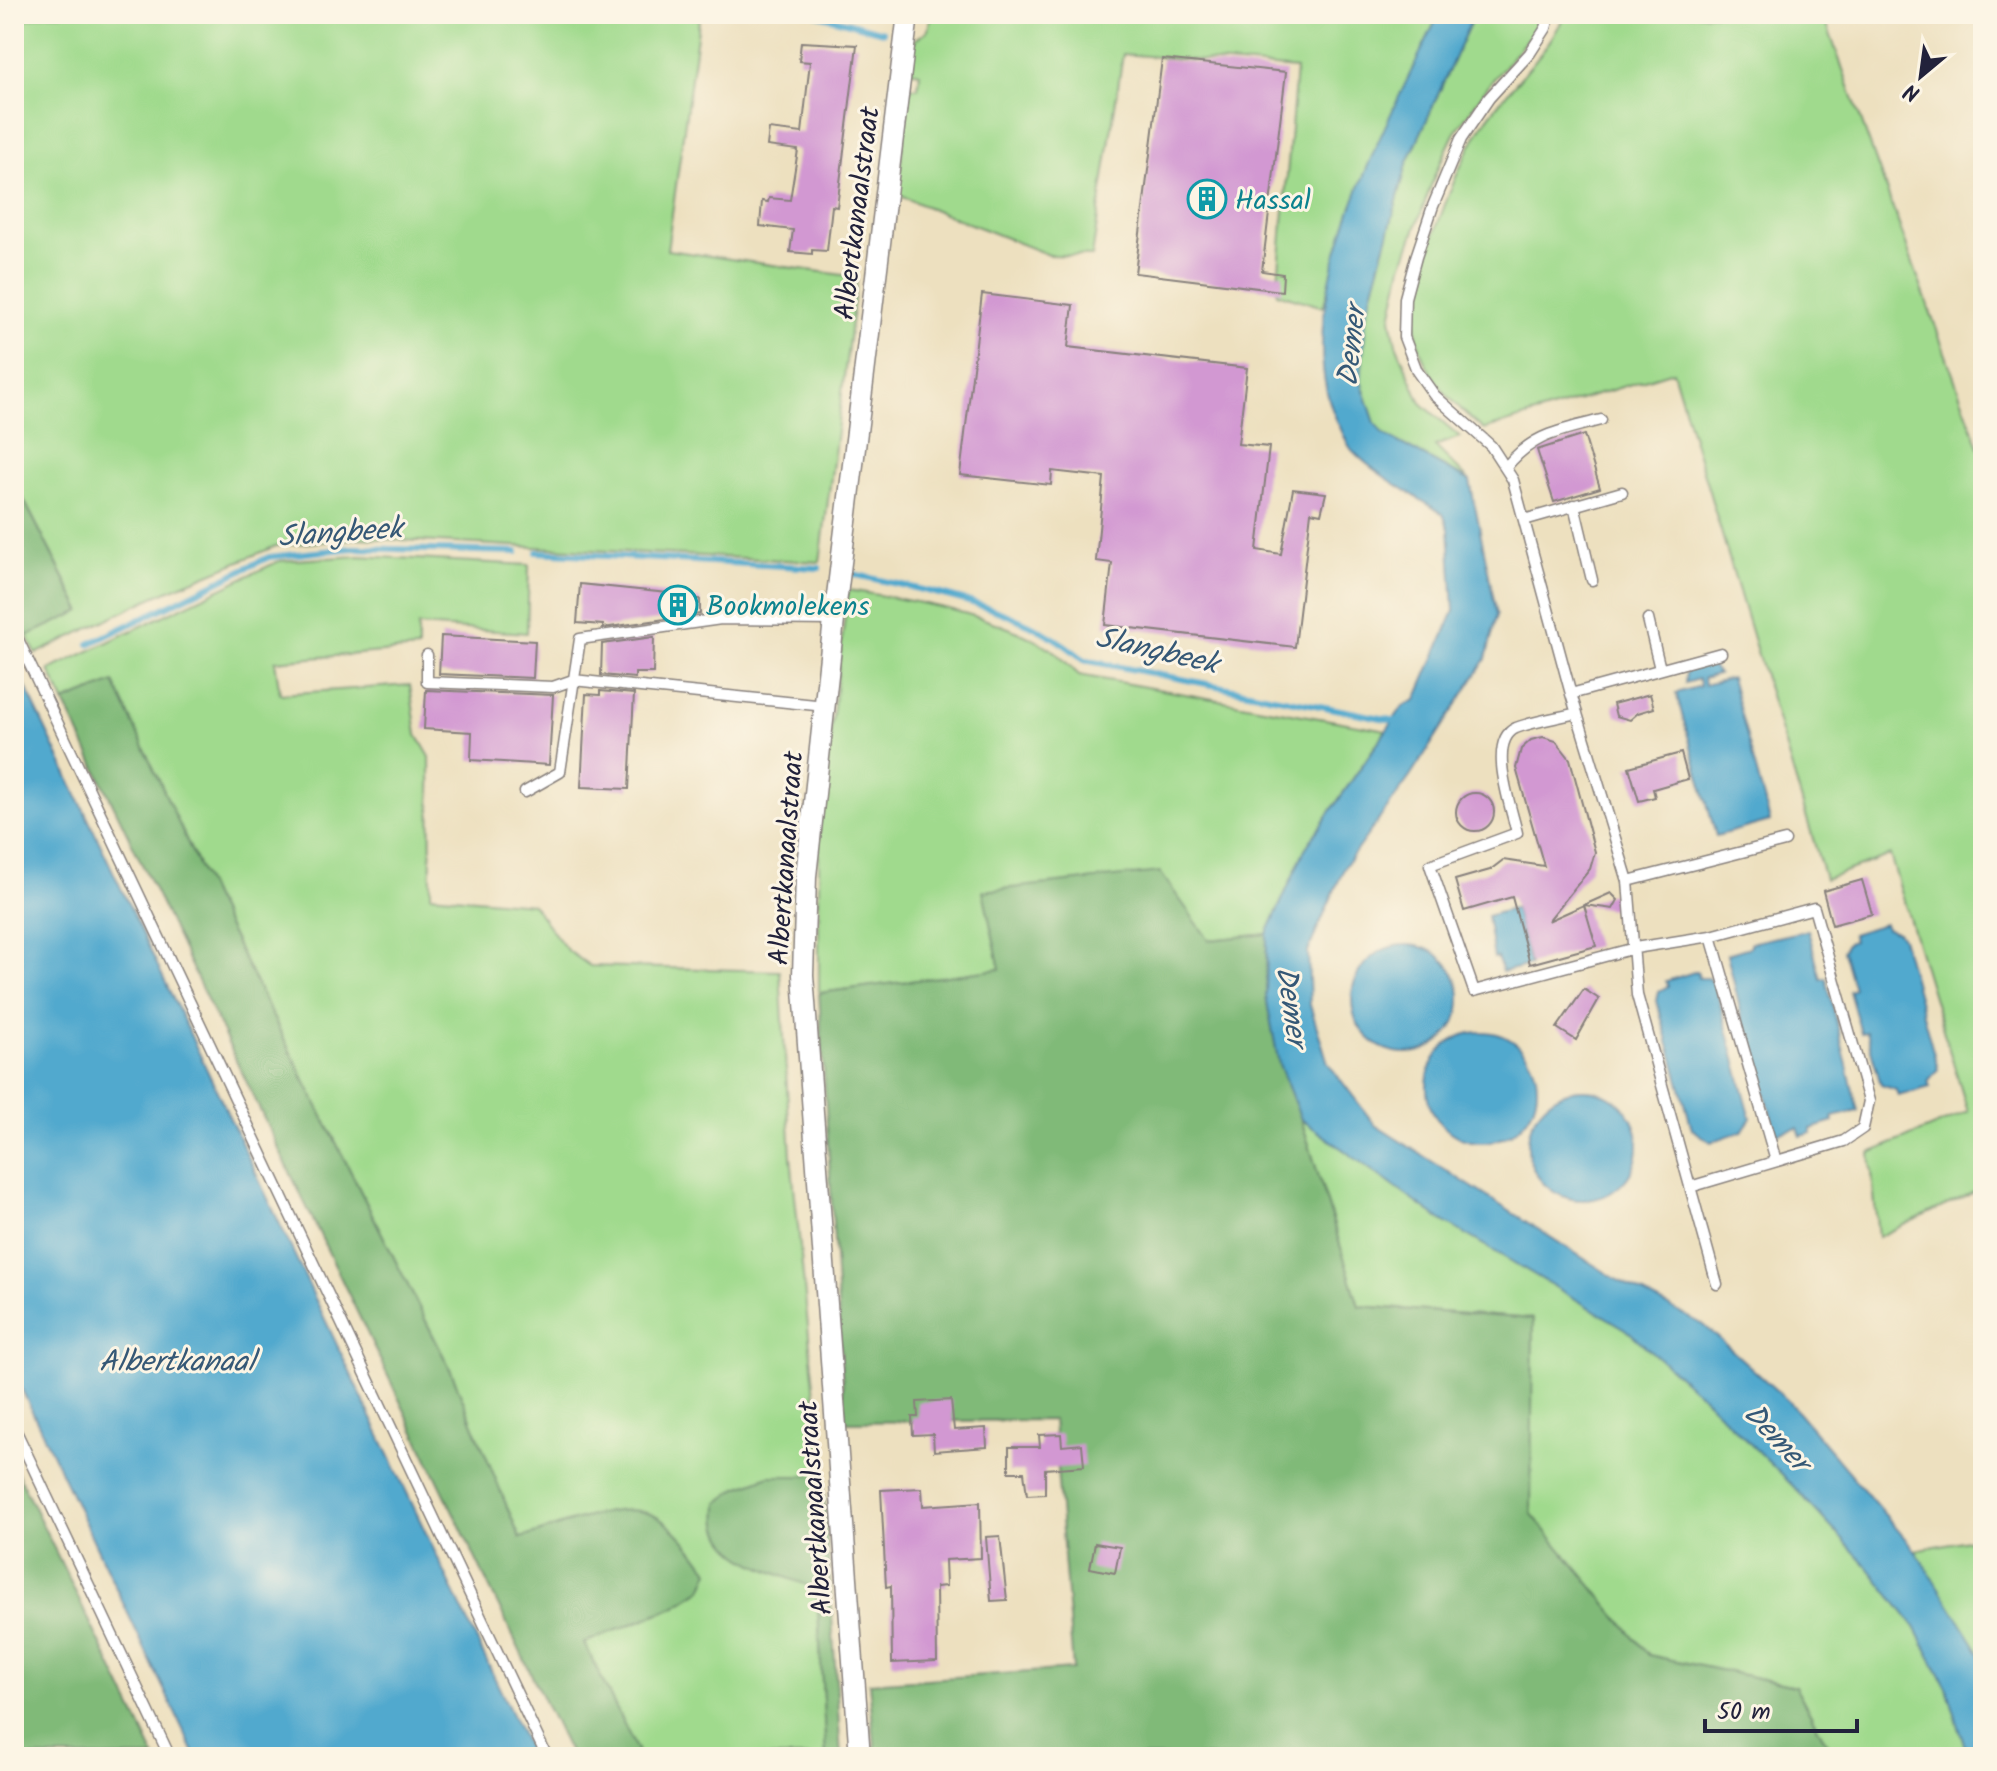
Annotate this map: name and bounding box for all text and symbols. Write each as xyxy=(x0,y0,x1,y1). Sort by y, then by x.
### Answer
north arrow xyxy=(1881,36,1961,116)
text: N xyxy=(1898,73,1927,110)
street label: Albertkanaalstraat xyxy=(823,103,894,323)
building icon: Hassal xyxy=(1186,178,1228,220)
place label: Hassal xyxy=(1235,179,1311,224)
water label: Demer xyxy=(1325,298,1382,389)
water label: Slangbeek xyxy=(276,505,408,562)
building icon: Bookmolekens xyxy=(657,584,699,626)
place label: Bookmolekens xyxy=(706,585,869,630)
water label: Slangbeek xyxy=(1091,615,1226,690)
street label: Albertkanaalstraat xyxy=(758,748,818,967)
water label: Demer xyxy=(1261,963,1320,1055)
water label: Albertkanaal xyxy=(99,1339,261,1387)
water label: Demer xyxy=(1731,1393,1825,1488)
street label: Albertkanaalstraat xyxy=(786,1398,846,1617)
scale bar xyxy=(1705,1683,1857,1733)
text: 50 m xyxy=(1717,1693,1771,1732)

